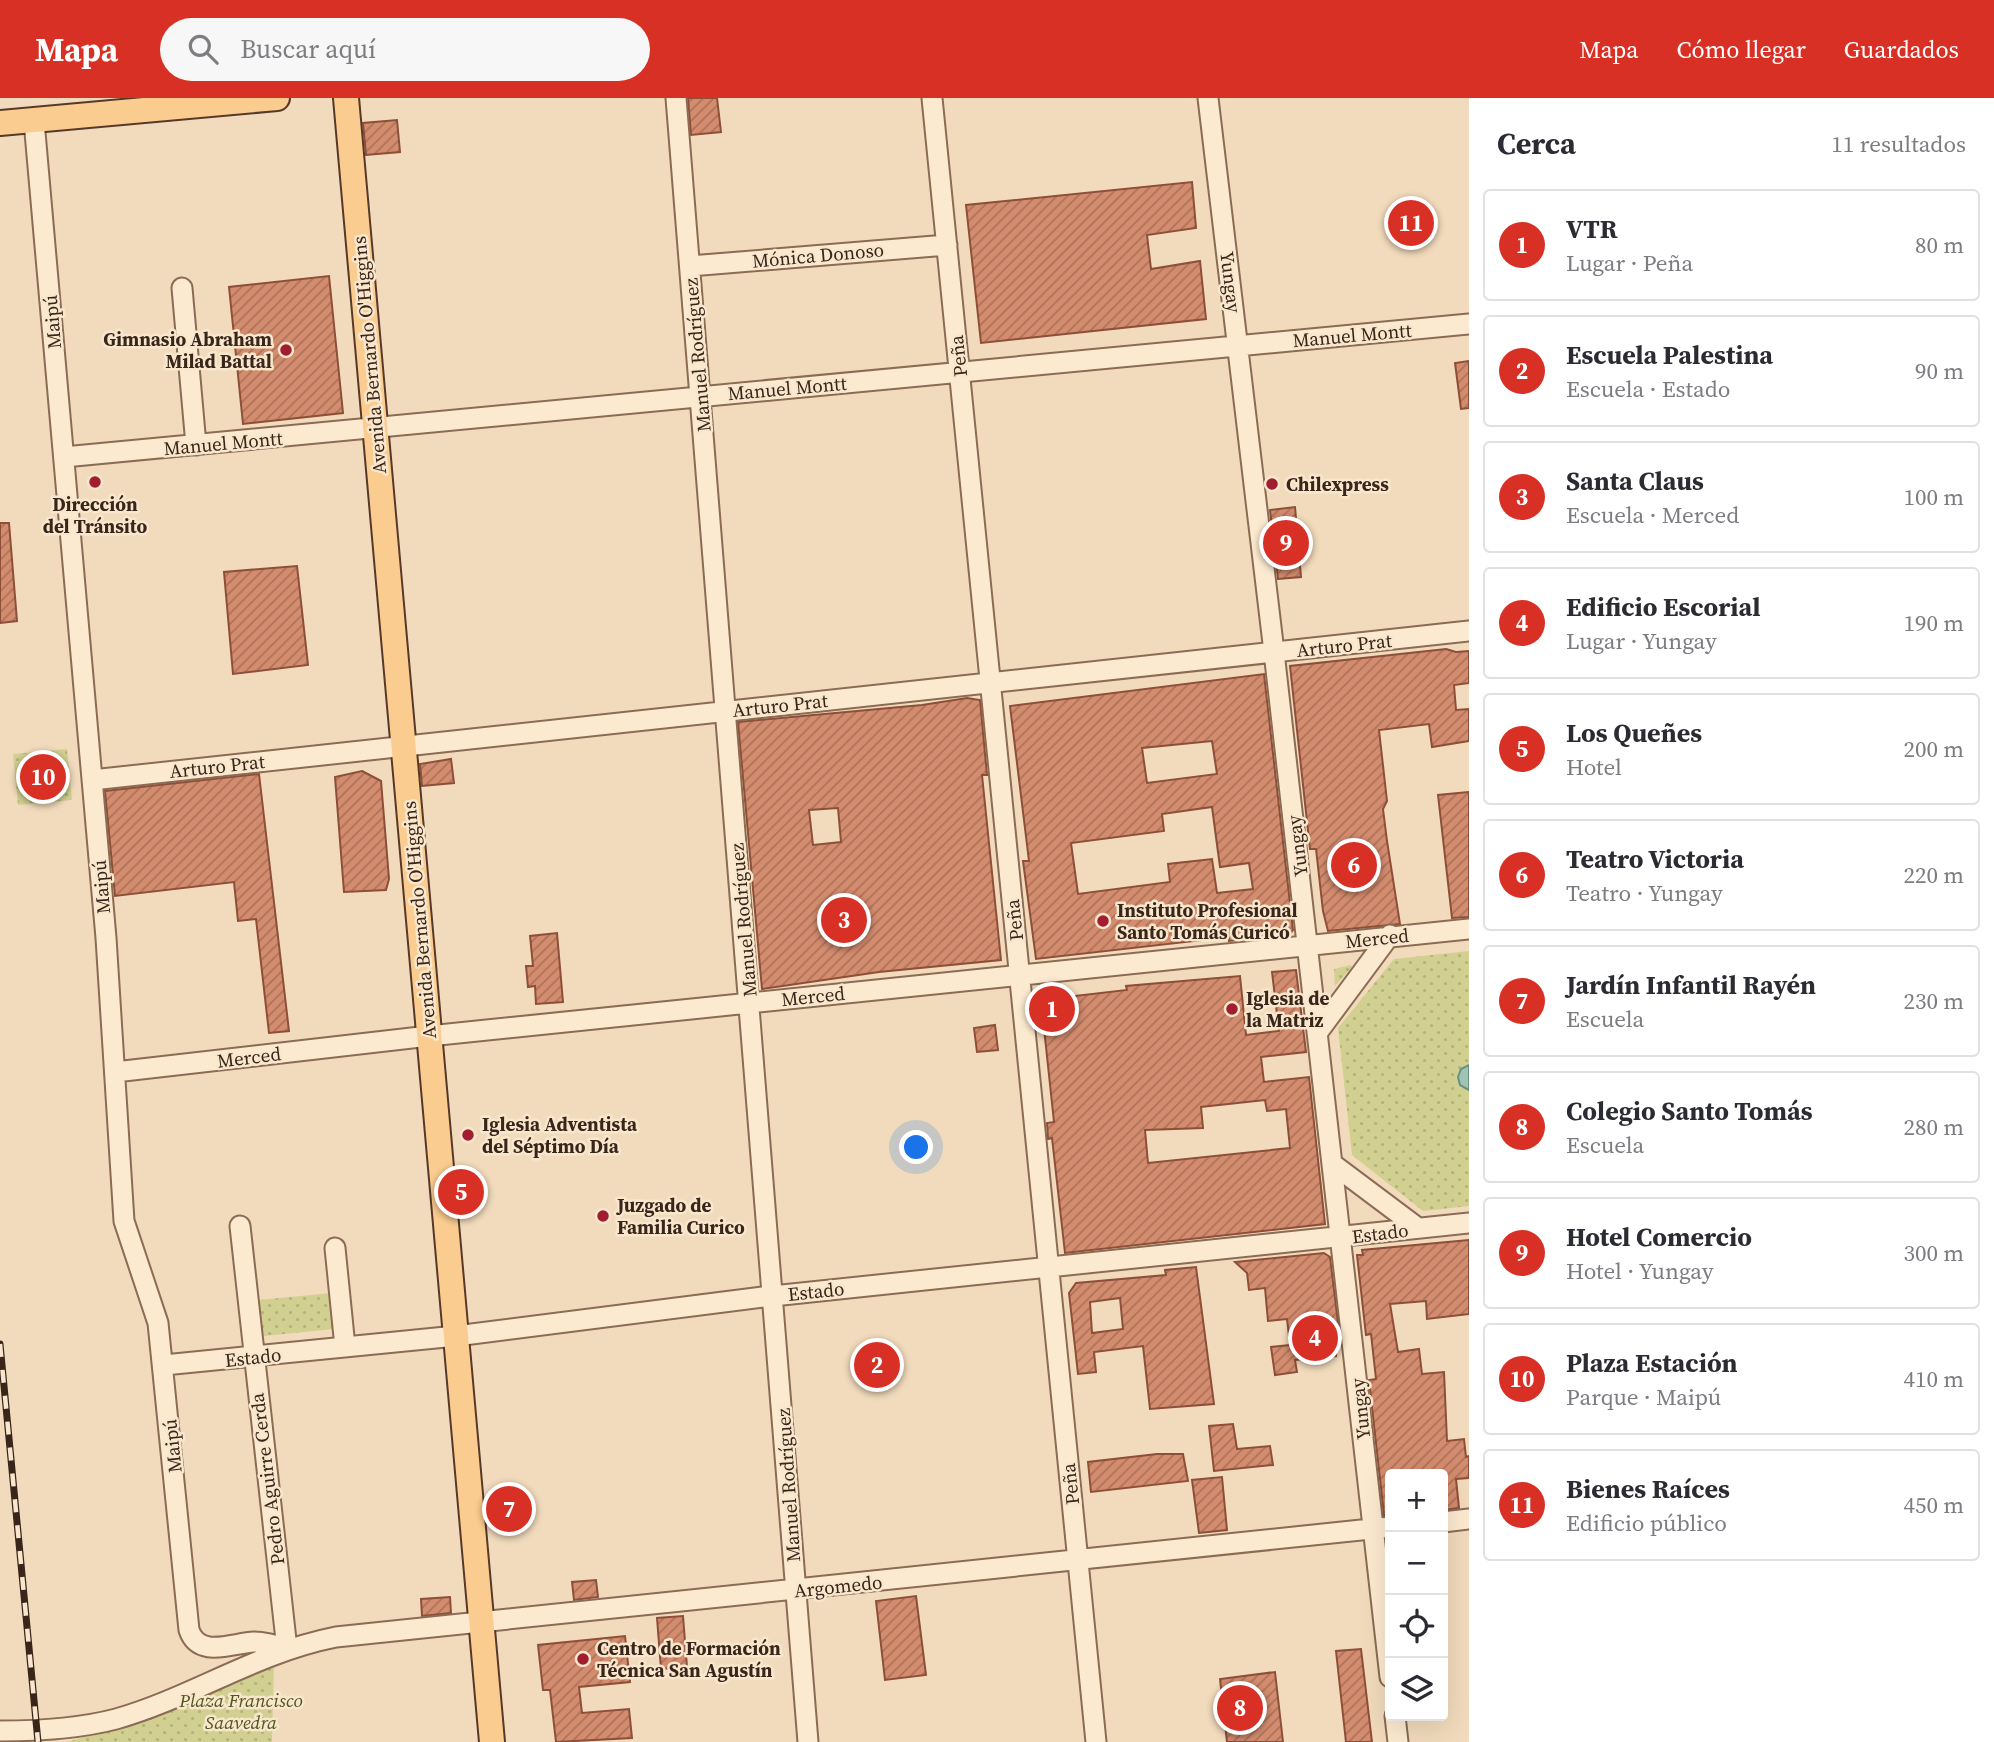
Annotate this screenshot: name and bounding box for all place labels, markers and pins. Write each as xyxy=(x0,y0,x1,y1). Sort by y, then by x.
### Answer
pin: 11 xyxy=(1388,197,1434,249)
place label: Gimnasio Abraham Milad Battal xyxy=(103,326,272,374)
marker: Gimnasio Abraham Milad Battal xyxy=(278,342,294,358)
place label: Chilexpress xyxy=(1286,471,1389,497)
marker: Dirección del Tránsito xyxy=(87,474,103,490)
marker: Chilexpress xyxy=(1264,476,1280,492)
place label: Dirección del Tránsito xyxy=(43,491,148,539)
pin: 9 xyxy=(1263,517,1309,569)
pin: 10 xyxy=(20,751,66,803)
pin: 6 xyxy=(1331,839,1377,891)
pin: 3 xyxy=(821,894,867,946)
place label: Instituto Profesional Santo Tomás Curicó xyxy=(1117,897,1298,945)
marker: Instituto Profesional Santo Tomás Curicó xyxy=(1095,913,1111,929)
pin: 1 xyxy=(1029,983,1075,1035)
place label: Iglesia de la Matriz xyxy=(1246,985,1329,1033)
marker: Iglesia de la Matriz xyxy=(1224,1001,1240,1017)
place label: Iglesia Adventista del Séptimo Día xyxy=(482,1111,638,1159)
marker: Iglesia Adventista del Séptimo Día xyxy=(460,1127,476,1143)
pin: 5 xyxy=(438,1166,484,1218)
place label: Juzgado de Familia Curico xyxy=(616,1192,745,1240)
marker: Juzgado de Familia Curico xyxy=(595,1208,611,1224)
pin: 4 xyxy=(1292,1312,1338,1364)
pin: 2 xyxy=(854,1339,900,1391)
pin: 7 xyxy=(486,1483,532,1535)
place label: Centro de Formación Técnica San Agustín xyxy=(597,1635,781,1683)
marker: Centro de Formación Técnica San Agustín xyxy=(575,1651,591,1667)
pin: 8 xyxy=(1217,1682,1263,1734)

